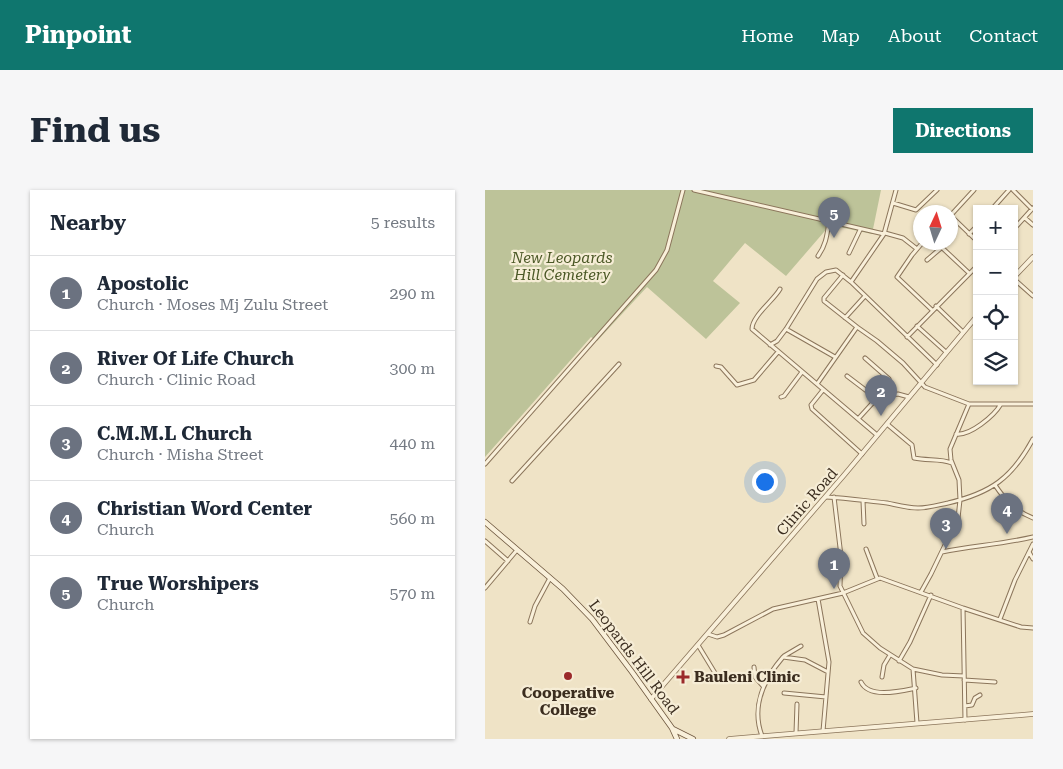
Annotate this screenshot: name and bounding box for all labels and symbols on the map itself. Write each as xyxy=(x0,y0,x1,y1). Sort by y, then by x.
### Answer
pin: 5 xyxy=(818,197,850,238)
north arrow xyxy=(913,205,958,250)
park label: New Leopards Hill Cemetery xyxy=(510,249,613,284)
pin: 2 xyxy=(865,375,897,416)
street label: Clinic Road xyxy=(773,464,841,539)
your location xyxy=(752,469,778,495)
pin: 4 xyxy=(991,493,1023,534)
pin: 3 xyxy=(930,508,962,549)
pin: 1 xyxy=(818,548,850,589)
street label: Leopards Hill Road xyxy=(585,596,683,718)
place label: Bauleni Clinic xyxy=(694,668,801,686)
marker: Cooperative College xyxy=(562,670,574,682)
marker: Bauleni Clinic xyxy=(676,670,690,684)
place label: Cooperative College xyxy=(522,684,615,719)

